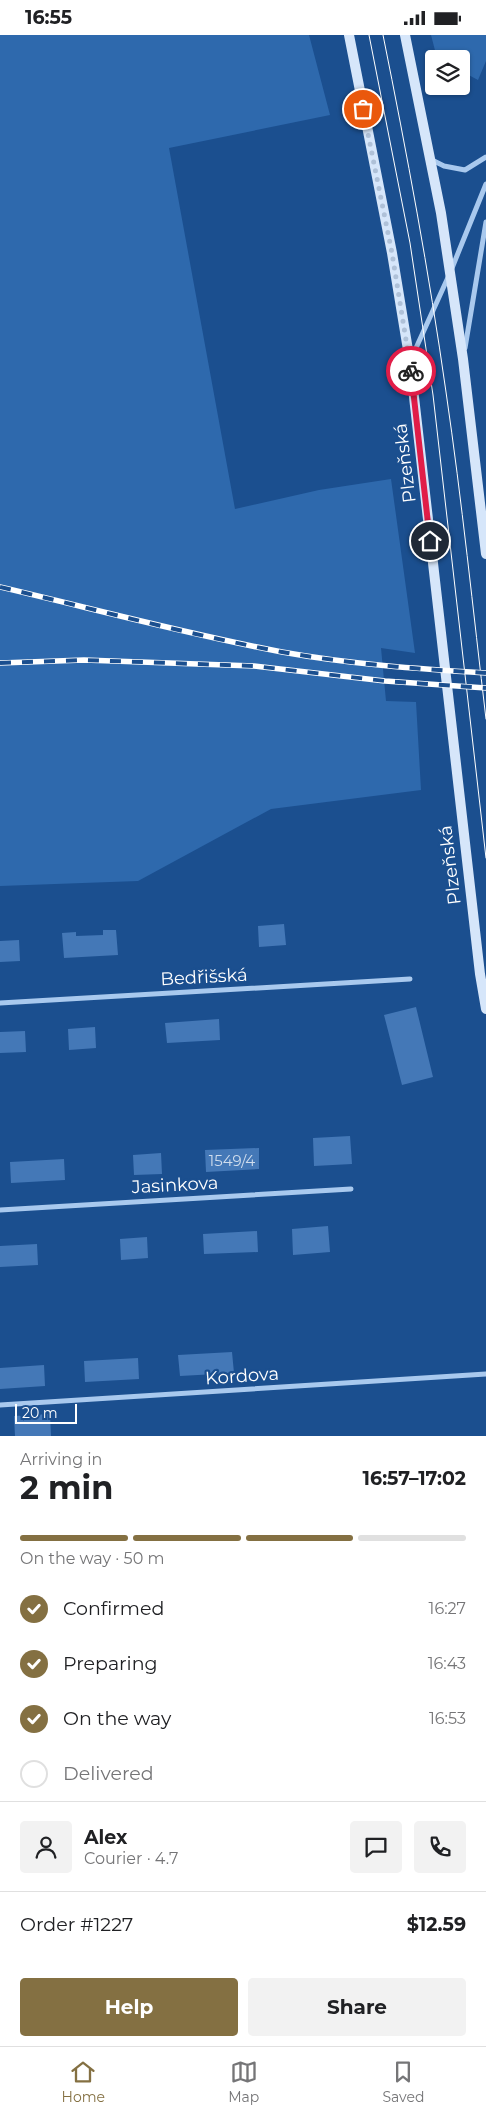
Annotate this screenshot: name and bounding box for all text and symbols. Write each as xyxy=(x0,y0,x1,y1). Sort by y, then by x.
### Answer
text: 16:55 xyxy=(25,6,72,29)
map controls xyxy=(425,50,470,95)
button: layers xyxy=(425,50,470,95)
pin xyxy=(342,88,384,130)
icon: bag xyxy=(349,95,377,123)
courier xyxy=(386,346,436,396)
icon: bike xyxy=(397,357,425,385)
street label: Plzeňská xyxy=(389,422,421,504)
pin xyxy=(409,520,451,562)
icon: home xyxy=(416,527,444,555)
street label: Plzeňská xyxy=(434,824,466,906)
street label: Bedřišská xyxy=(160,964,248,990)
house number: 1549/4 xyxy=(209,1151,255,1170)
street label: Jasinkova xyxy=(130,1172,219,1198)
street label: Kordova xyxy=(204,1362,280,1390)
scale bar xyxy=(15,1401,78,1424)
text: 20 m xyxy=(22,1404,58,1422)
text: Arriving in xyxy=(20,1450,102,1469)
text: 16:57–17:02 xyxy=(363,1467,466,1490)
text: 2 min xyxy=(20,1468,113,1507)
text: On the way · 50 m xyxy=(20,1549,164,1568)
icon: check xyxy=(20,1595,48,1623)
text: Confirmed xyxy=(63,1597,164,1620)
text: 16:27 xyxy=(429,1599,466,1618)
icon: check xyxy=(20,1650,48,1678)
text: Preparing xyxy=(63,1652,158,1675)
text: 16:43 xyxy=(428,1654,466,1673)
icon: check xyxy=(20,1705,48,1733)
text: On the way xyxy=(63,1707,171,1730)
text: 16:53 xyxy=(429,1709,466,1728)
text: Delivered xyxy=(63,1762,154,1785)
button: person xyxy=(20,1821,72,1873)
button: chat xyxy=(350,1821,402,1873)
button: phone xyxy=(414,1821,466,1873)
text: Alex xyxy=(84,1826,127,1849)
text: Courier · 4.7 xyxy=(84,1849,178,1868)
text: Order #1227 xyxy=(20,1913,133,1936)
text: $12.59 xyxy=(407,1913,466,1936)
button: Help xyxy=(20,1978,238,2036)
button: Share xyxy=(248,1978,466,2036)
tab: Home xyxy=(62,2058,105,2106)
tab: Map xyxy=(228,2058,259,2106)
tab: Saved xyxy=(382,2058,424,2106)

